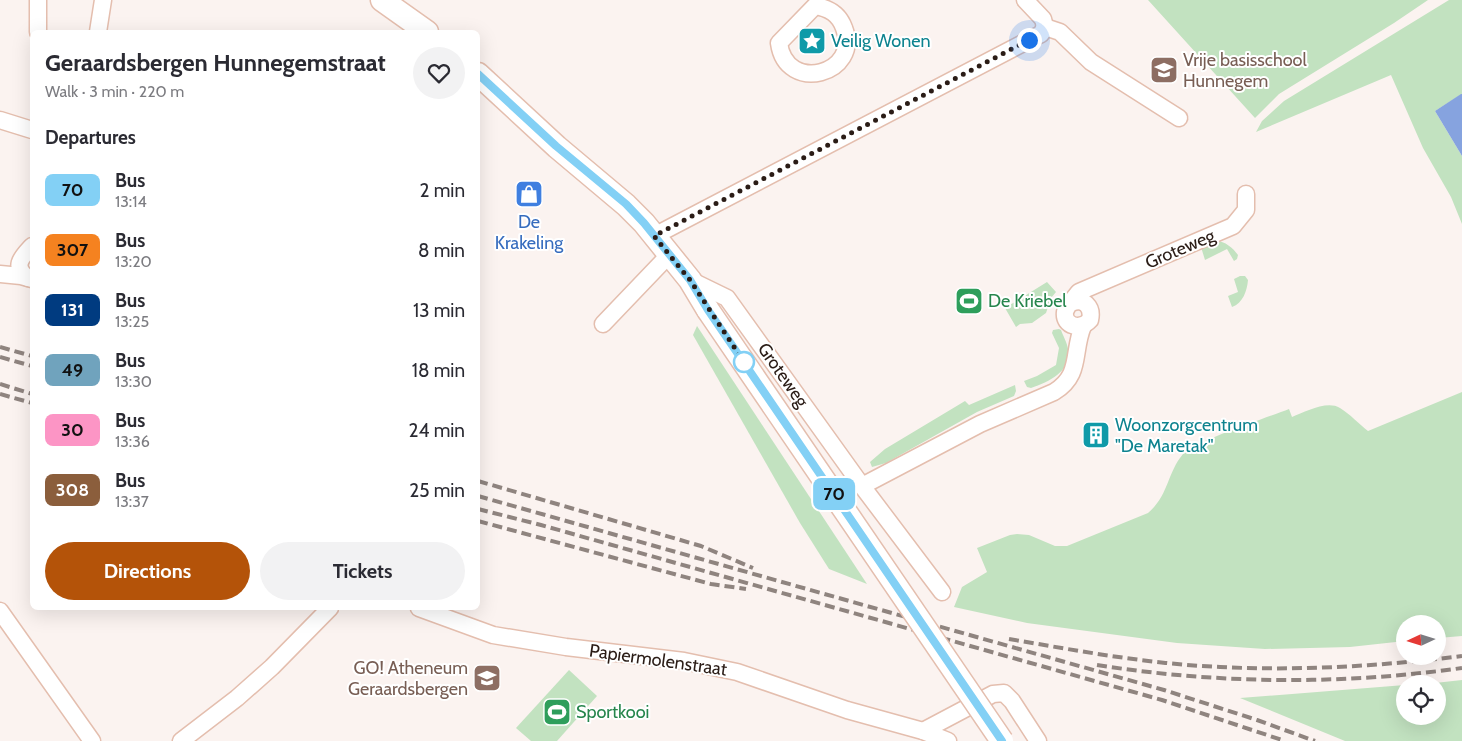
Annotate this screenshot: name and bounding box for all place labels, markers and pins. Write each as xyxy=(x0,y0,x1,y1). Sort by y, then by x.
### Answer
place icon: Veilig Wonen xyxy=(797,26,827,56)
place label: Veilig Wonen xyxy=(831,30,931,52)
place label: Vrije basisschool Hunnegem xyxy=(1183,49,1307,92)
school or university icon: Vrije basisschool Hunnegem xyxy=(1149,55,1179,85)
shop icon: De Krakeling xyxy=(514,179,544,209)
place label: De Krakeling xyxy=(495,211,564,254)
sports icon: De Kriebel xyxy=(954,286,984,316)
place label: De Kriebel xyxy=(988,290,1067,312)
unlabelled marker xyxy=(733,351,755,373)
place label: Woonzorgcentrum "De Maretak" xyxy=(1115,414,1258,457)
building icon: Woonzorgcentrum "De Maretak" xyxy=(1081,420,1111,450)
place label: GO! Atheneum Geraardsbergen xyxy=(348,657,468,700)
school or university icon: GO! Atheneum Geraardsbergen xyxy=(472,663,502,693)
sports icon: Sportkooi xyxy=(542,697,572,727)
place label: Sportkooi xyxy=(576,701,649,723)

